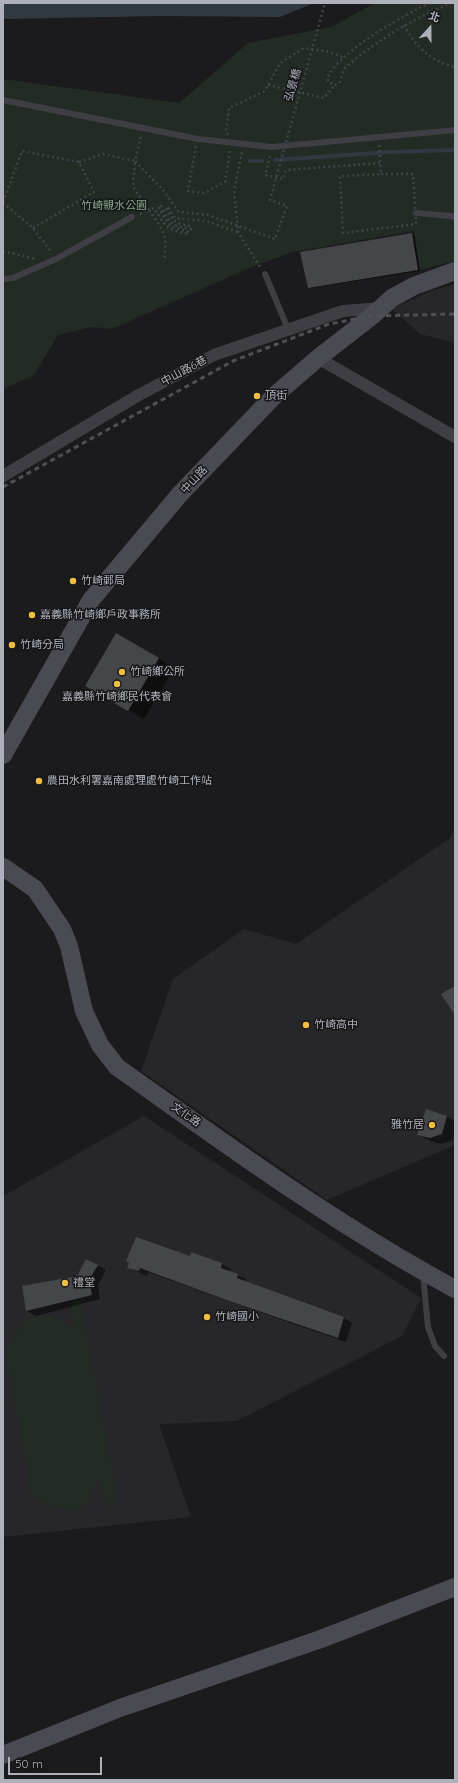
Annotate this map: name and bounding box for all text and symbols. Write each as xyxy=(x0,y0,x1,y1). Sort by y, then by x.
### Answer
north arrow xyxy=(410,8,450,48)
text: 北 xyxy=(427,8,442,25)
street label: 弘景橋 xyxy=(282,67,304,103)
park label: 竹崎親水公園 xyxy=(81,199,147,213)
street label: 中山路6巷 xyxy=(159,353,209,389)
place label: 頂街 xyxy=(265,389,287,403)
marker: 頂街 xyxy=(252,391,262,401)
street label: 中山路 xyxy=(178,463,210,497)
place label: 竹崎郵局 xyxy=(81,574,125,588)
marker: 竹崎郵局 xyxy=(68,576,78,586)
place label: 嘉義縣竹崎鄉戶政事務所 xyxy=(40,608,161,622)
marker: 嘉義縣竹崎鄉戶政事務所 xyxy=(27,610,37,620)
place label: 竹崎分局 xyxy=(20,638,64,652)
marker: 竹崎分局 xyxy=(7,640,17,650)
place label: 竹崎鄉公所 xyxy=(130,665,185,679)
marker: 竹崎鄉公所 xyxy=(117,667,127,677)
marker: 嘉義縣竹崎鄉民代表會 xyxy=(112,679,122,689)
place label: 嘉義縣竹崎鄉民代表會 xyxy=(62,690,172,704)
place label: 農田水利署嘉南處理處竹崎工作站 xyxy=(47,774,212,788)
marker: 農田水利署嘉南處理處竹崎工作站 xyxy=(34,776,44,786)
place label: 竹崎高中 xyxy=(314,1018,358,1032)
marker: 竹崎高中 xyxy=(301,1020,311,1030)
street label: 文化路 xyxy=(169,1100,203,1130)
place label: 雅竹居 xyxy=(391,1118,424,1132)
marker: 雅竹居 xyxy=(427,1120,437,1130)
place label: 禮堂 xyxy=(73,1276,95,1290)
marker: 禮堂 xyxy=(60,1278,70,1288)
place label: 竹崎國小 xyxy=(215,1310,259,1324)
marker: 竹崎國小 xyxy=(202,1312,212,1322)
scale bar xyxy=(10,1749,104,1775)
text: 50 m xyxy=(15,1756,43,1771)

